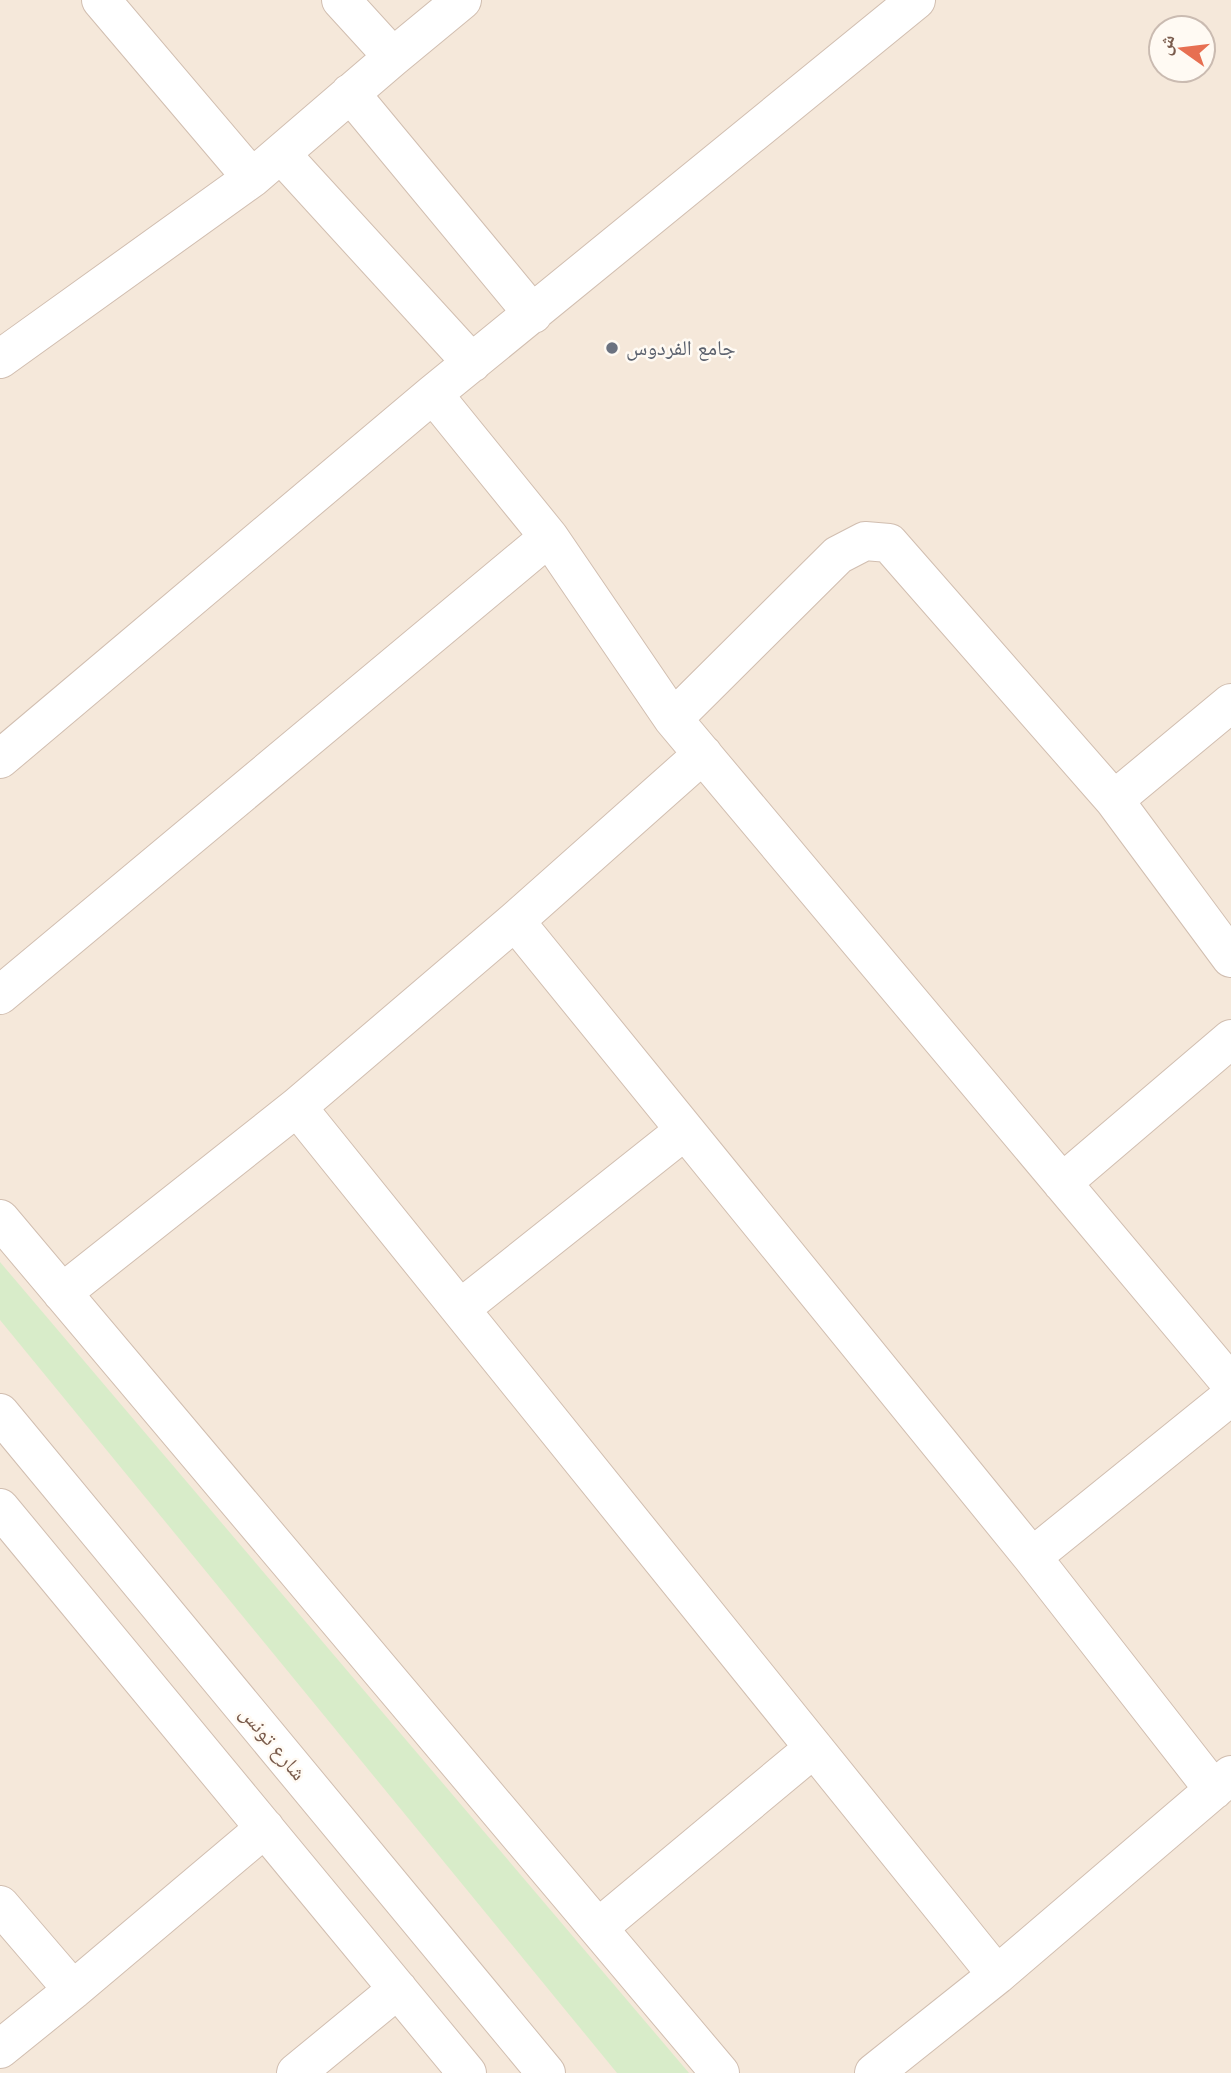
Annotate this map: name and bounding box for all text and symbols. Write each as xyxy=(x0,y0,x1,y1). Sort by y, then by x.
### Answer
north arrow xyxy=(1147,14,1217,84)
text: ش xyxy=(1151,32,1181,58)
place label: جامع الفردوس xyxy=(626,334,736,362)
marker: جامع الفردوس xyxy=(604,340,620,356)
street label: شارع تونس xyxy=(233,1700,313,1786)

